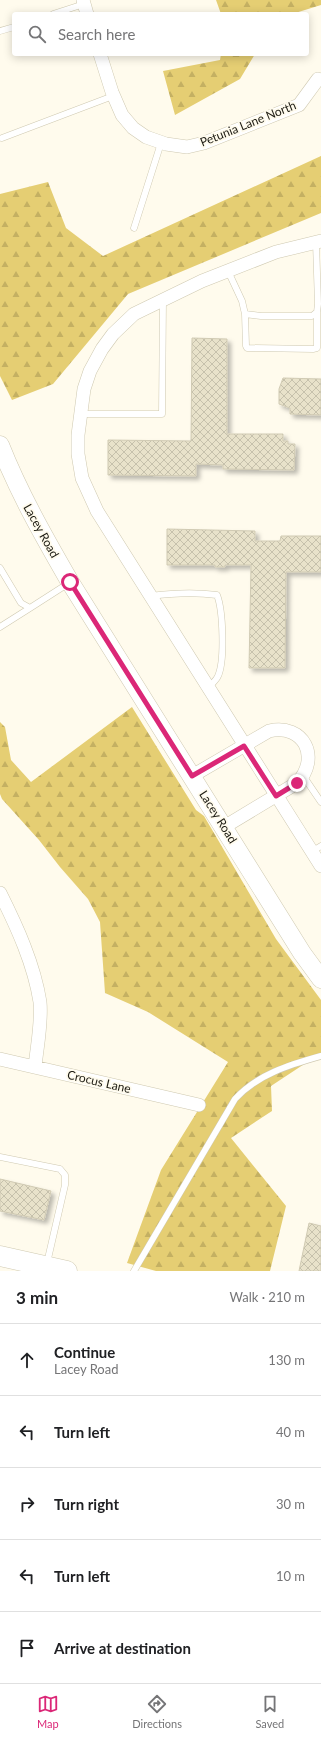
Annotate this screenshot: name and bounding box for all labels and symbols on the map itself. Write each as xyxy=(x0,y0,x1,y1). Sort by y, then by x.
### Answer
street label: Petunia Lane North xyxy=(198,97,298,150)
street label: Lacey Road xyxy=(20,501,62,560)
route start xyxy=(61,573,79,591)
route end xyxy=(288,774,306,792)
street label: Lacey Road xyxy=(196,788,241,846)
street label: Crocus Lane xyxy=(66,1067,132,1096)

